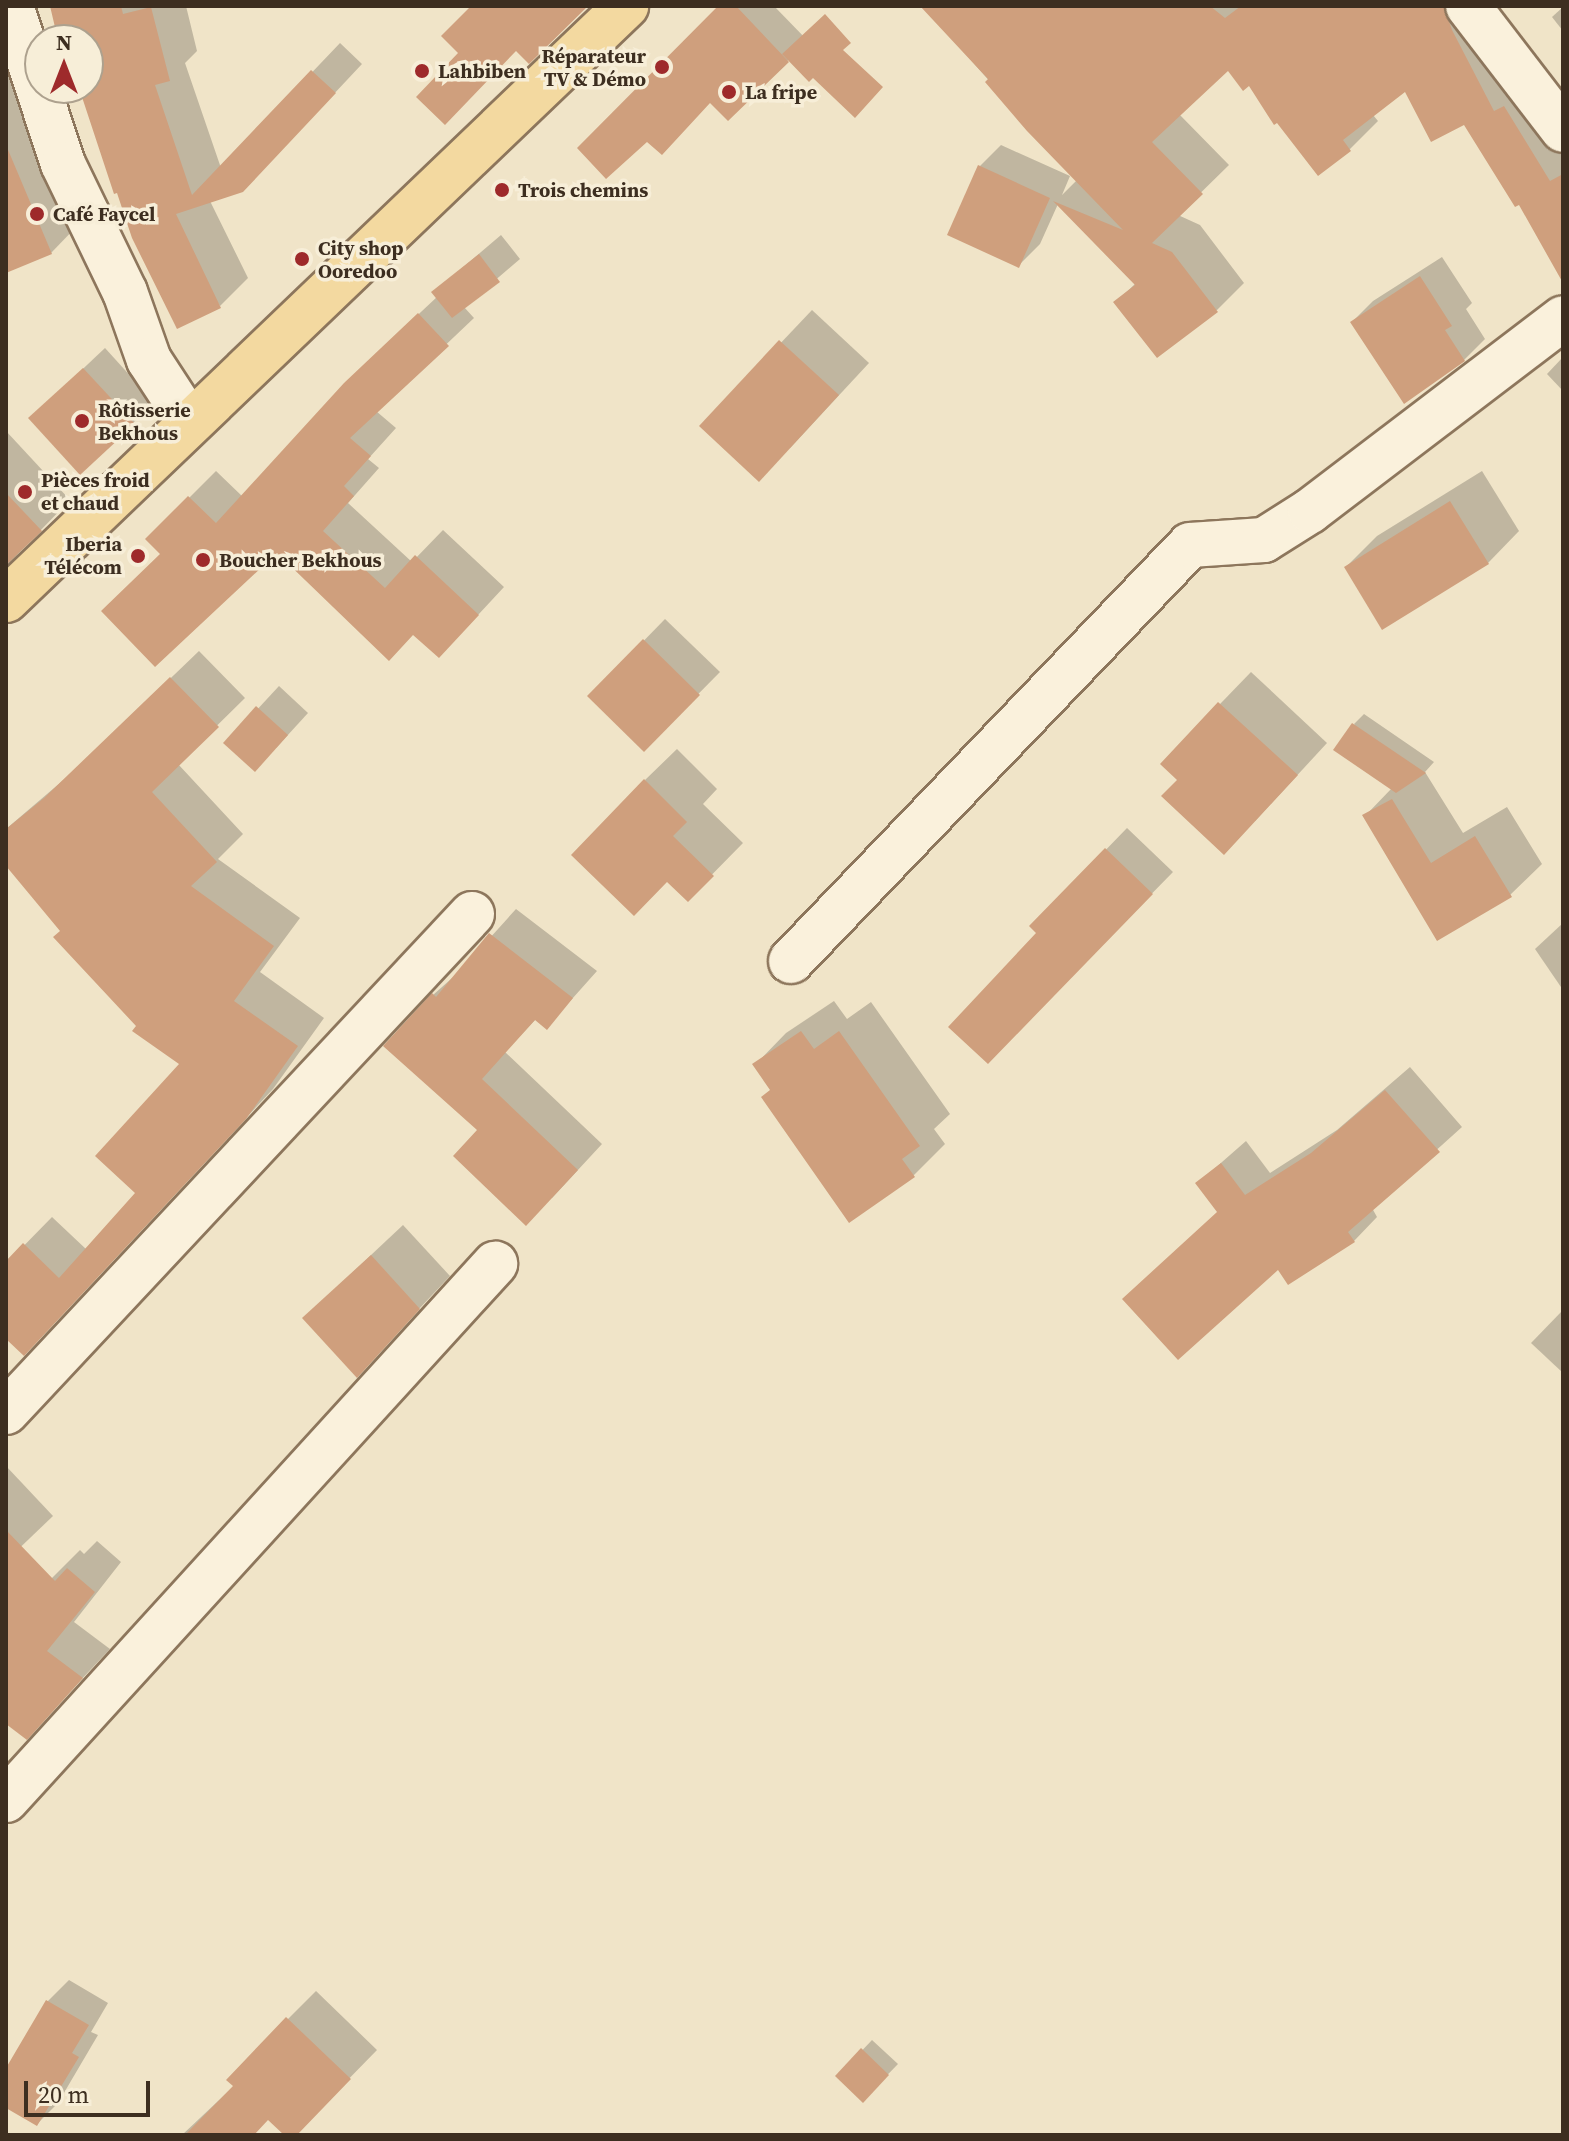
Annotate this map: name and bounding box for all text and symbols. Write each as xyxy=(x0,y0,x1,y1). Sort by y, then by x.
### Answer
north arrow xyxy=(24,24,104,104)
text: N xyxy=(56,27,72,57)
place label: Réparateur TV & Démo xyxy=(541,44,646,91)
marker: Réparateur TV & Démo xyxy=(653,58,671,76)
place label: Lahbiben xyxy=(438,59,526,83)
marker: Lahbiben xyxy=(413,62,431,80)
place label: La fripe xyxy=(745,80,817,104)
marker: La fripe xyxy=(720,83,738,101)
place label: Trois chemins xyxy=(518,178,648,202)
marker: Trois chemins xyxy=(493,181,511,199)
place label: Café Faycel xyxy=(53,202,155,226)
marker: Café Faycel xyxy=(28,205,46,223)
place label: City shop Ooredoo xyxy=(318,236,403,283)
marker: City shop Ooredoo xyxy=(293,250,311,268)
place label: Rôtisserie Bekhous xyxy=(98,398,191,445)
marker: Rôtisserie Bekhous xyxy=(73,412,91,430)
place label: Pièces froid et chaud xyxy=(41,468,150,515)
marker: Pièces froid et chaud xyxy=(16,483,34,501)
place label: Iberia Télécom xyxy=(44,532,122,579)
marker: Iberia Télécom xyxy=(129,547,147,565)
place label: Boucher Bekhous xyxy=(219,548,382,572)
marker: Boucher Bekhous xyxy=(194,551,212,569)
scale bar xyxy=(28,2065,154,2115)
text: 20 m xyxy=(38,2078,89,2111)

